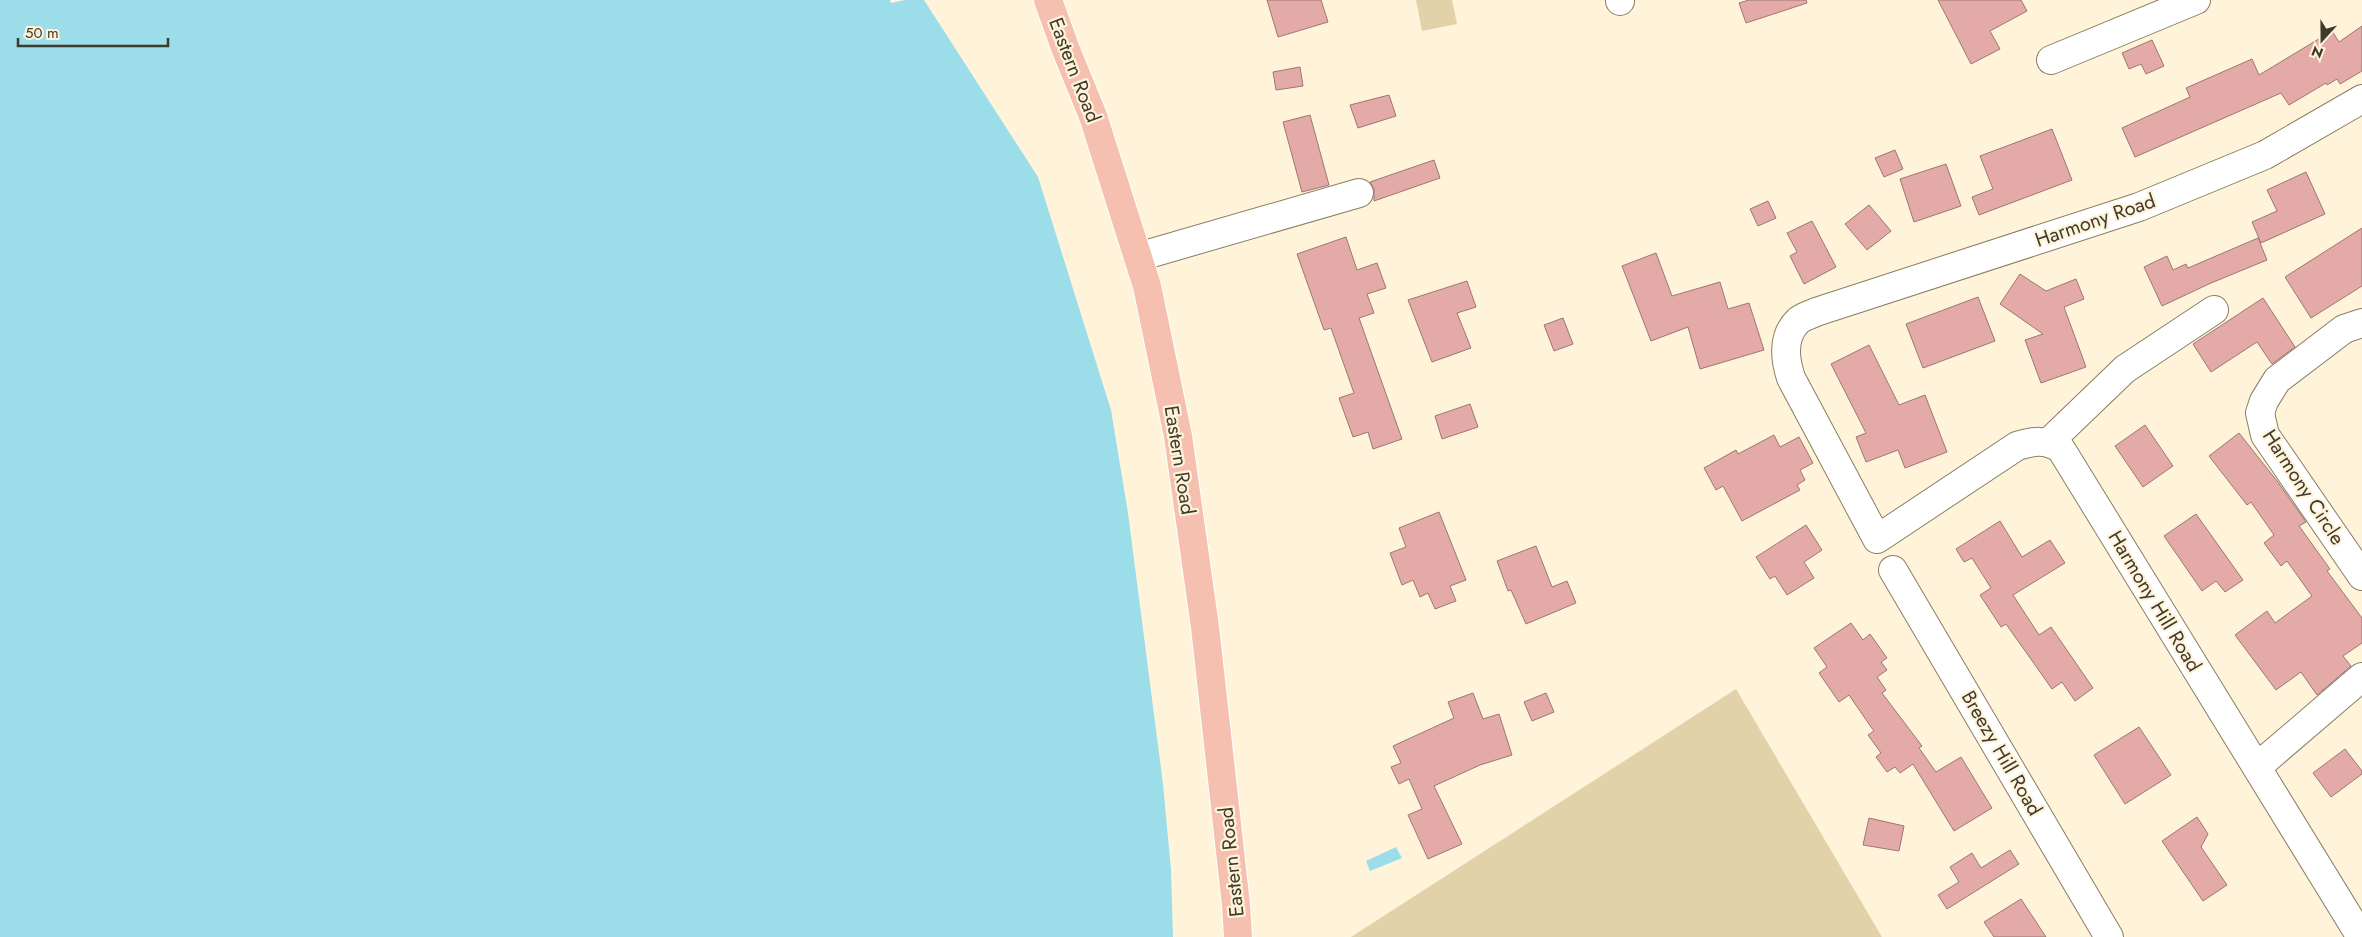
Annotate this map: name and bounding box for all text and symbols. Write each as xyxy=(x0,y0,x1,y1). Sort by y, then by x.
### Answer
street label: Eastern Road xyxy=(1041,14,1108,127)
scale bar xyxy=(18,15,168,47)
north arrow xyxy=(2297,15,2347,65)
text: 50 m xyxy=(25,22,59,44)
text: N xyxy=(2309,41,2326,63)
street label: Harmony Road xyxy=(2031,186,2159,255)
street label: Eastern Road xyxy=(1157,403,1202,517)
street label: Harmony Circle xyxy=(2255,424,2352,551)
street label: Harmony Hill Road xyxy=(2101,525,2208,677)
street label: Breezy Hill Road xyxy=(1954,685,2049,821)
street label: Eastern Road xyxy=(1211,806,1252,918)

